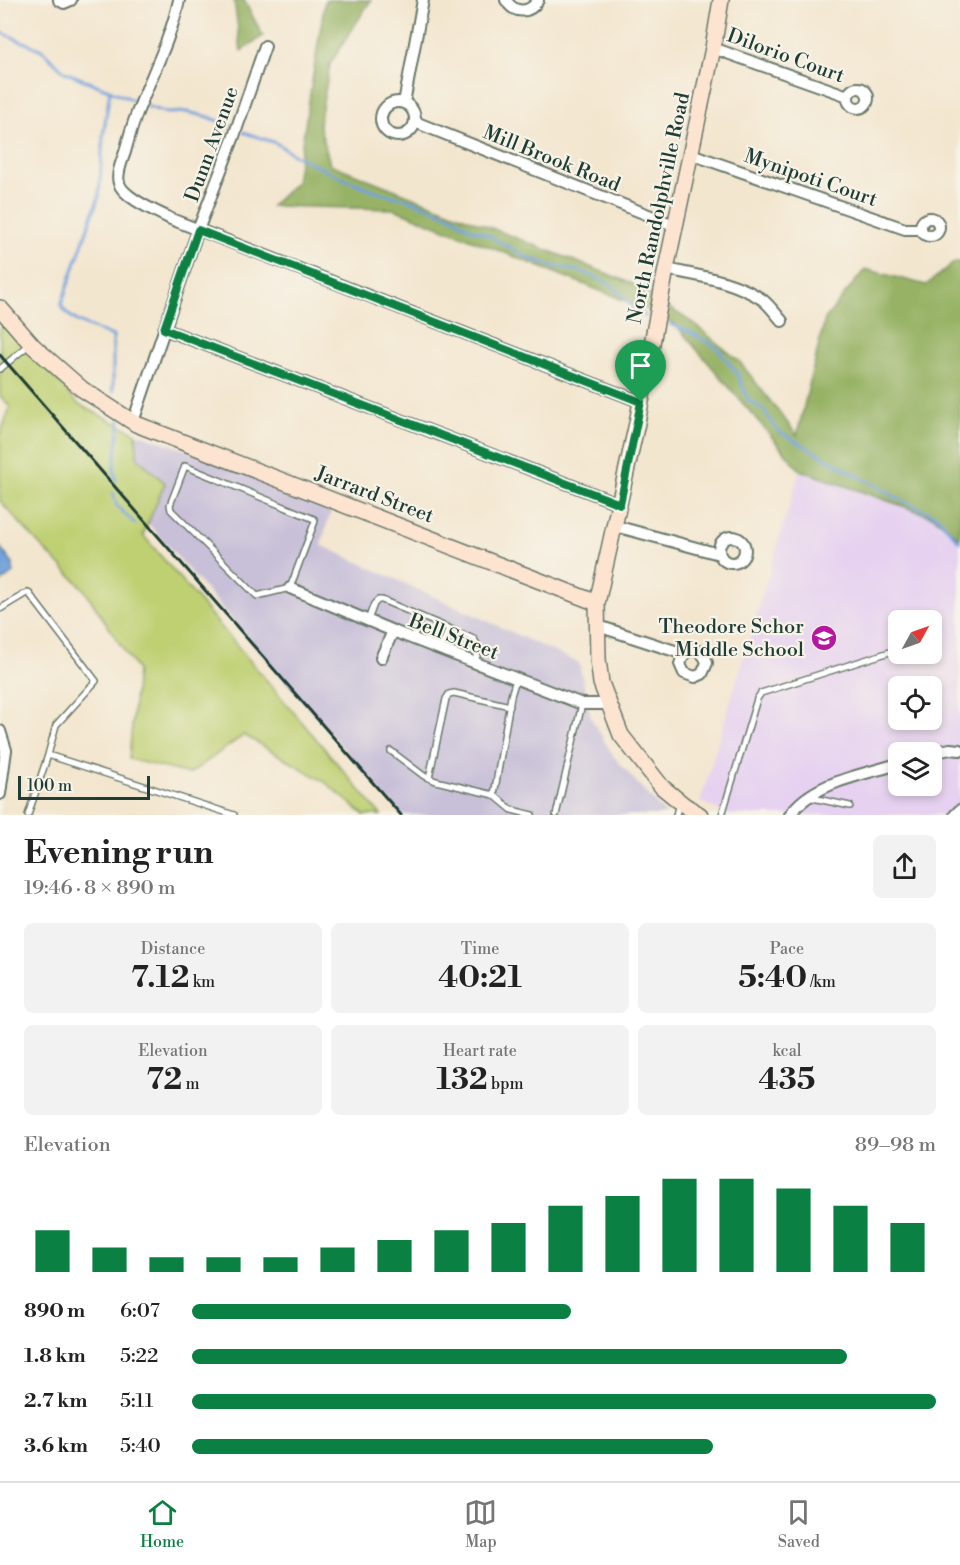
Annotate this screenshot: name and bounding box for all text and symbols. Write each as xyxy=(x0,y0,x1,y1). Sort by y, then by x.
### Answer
street label: Dilorio Court xyxy=(723,24,848,89)
street label: Dunn Avenue xyxy=(180,83,245,206)
street label: North Randolphville Road xyxy=(623,90,696,326)
street label: Mill Brook Road xyxy=(479,120,624,199)
street label: Mynipoti Court xyxy=(741,144,880,213)
pin xyxy=(615,340,666,402)
icon: arrive xyxy=(624,349,657,382)
street label: Jarrard Street xyxy=(311,461,437,529)
street label: Bell Street xyxy=(404,608,502,666)
north arrow xyxy=(888,610,942,664)
map controls xyxy=(888,610,942,796)
place label: Theodore Schor Middle School xyxy=(659,615,804,663)
school or university icon: Theodore Schor Middle School xyxy=(809,623,839,653)
button: locate xyxy=(888,676,942,730)
button: layers xyxy=(888,742,942,796)
scale bar xyxy=(18,773,150,800)
text: 100 m xyxy=(27,776,72,796)
text: Evening run xyxy=(24,833,213,874)
button: share xyxy=(873,835,936,898)
text: 19:46 · 8 × 890 m xyxy=(24,876,175,901)
text: Distance xyxy=(141,939,205,959)
text: Time xyxy=(461,939,499,959)
text: Pace xyxy=(770,939,804,959)
text: 7.12 xyxy=(131,959,189,997)
text: 40:21 xyxy=(438,959,522,997)
text: 5:40 xyxy=(738,959,807,997)
text: km xyxy=(189,972,215,992)
text: /km xyxy=(807,972,836,992)
text: Elevation xyxy=(138,1041,208,1061)
text: Heart rate xyxy=(443,1041,517,1061)
text: kcal xyxy=(772,1041,802,1061)
text: 72 xyxy=(146,1061,182,1099)
text: 132 xyxy=(437,1061,488,1099)
text: 435 xyxy=(759,1061,815,1099)
text: m xyxy=(182,1074,200,1094)
text: bpm xyxy=(488,1074,523,1094)
text: Elevation xyxy=(24,1133,111,1158)
text: 89–98 m xyxy=(855,1133,936,1158)
text: 890 m xyxy=(24,1299,85,1324)
text: 6:07 xyxy=(120,1299,160,1324)
text: 1.8 km xyxy=(24,1344,86,1369)
text: 5:22 xyxy=(120,1344,158,1369)
text: 2.7 km xyxy=(24,1389,88,1414)
text: 5:11 xyxy=(120,1389,153,1414)
text: 3.6 km xyxy=(24,1434,88,1459)
text: 5:40 xyxy=(120,1434,161,1459)
tab: Home xyxy=(140,1496,184,1552)
tab: Map xyxy=(464,1496,497,1552)
tab: Saved xyxy=(778,1496,820,1552)

